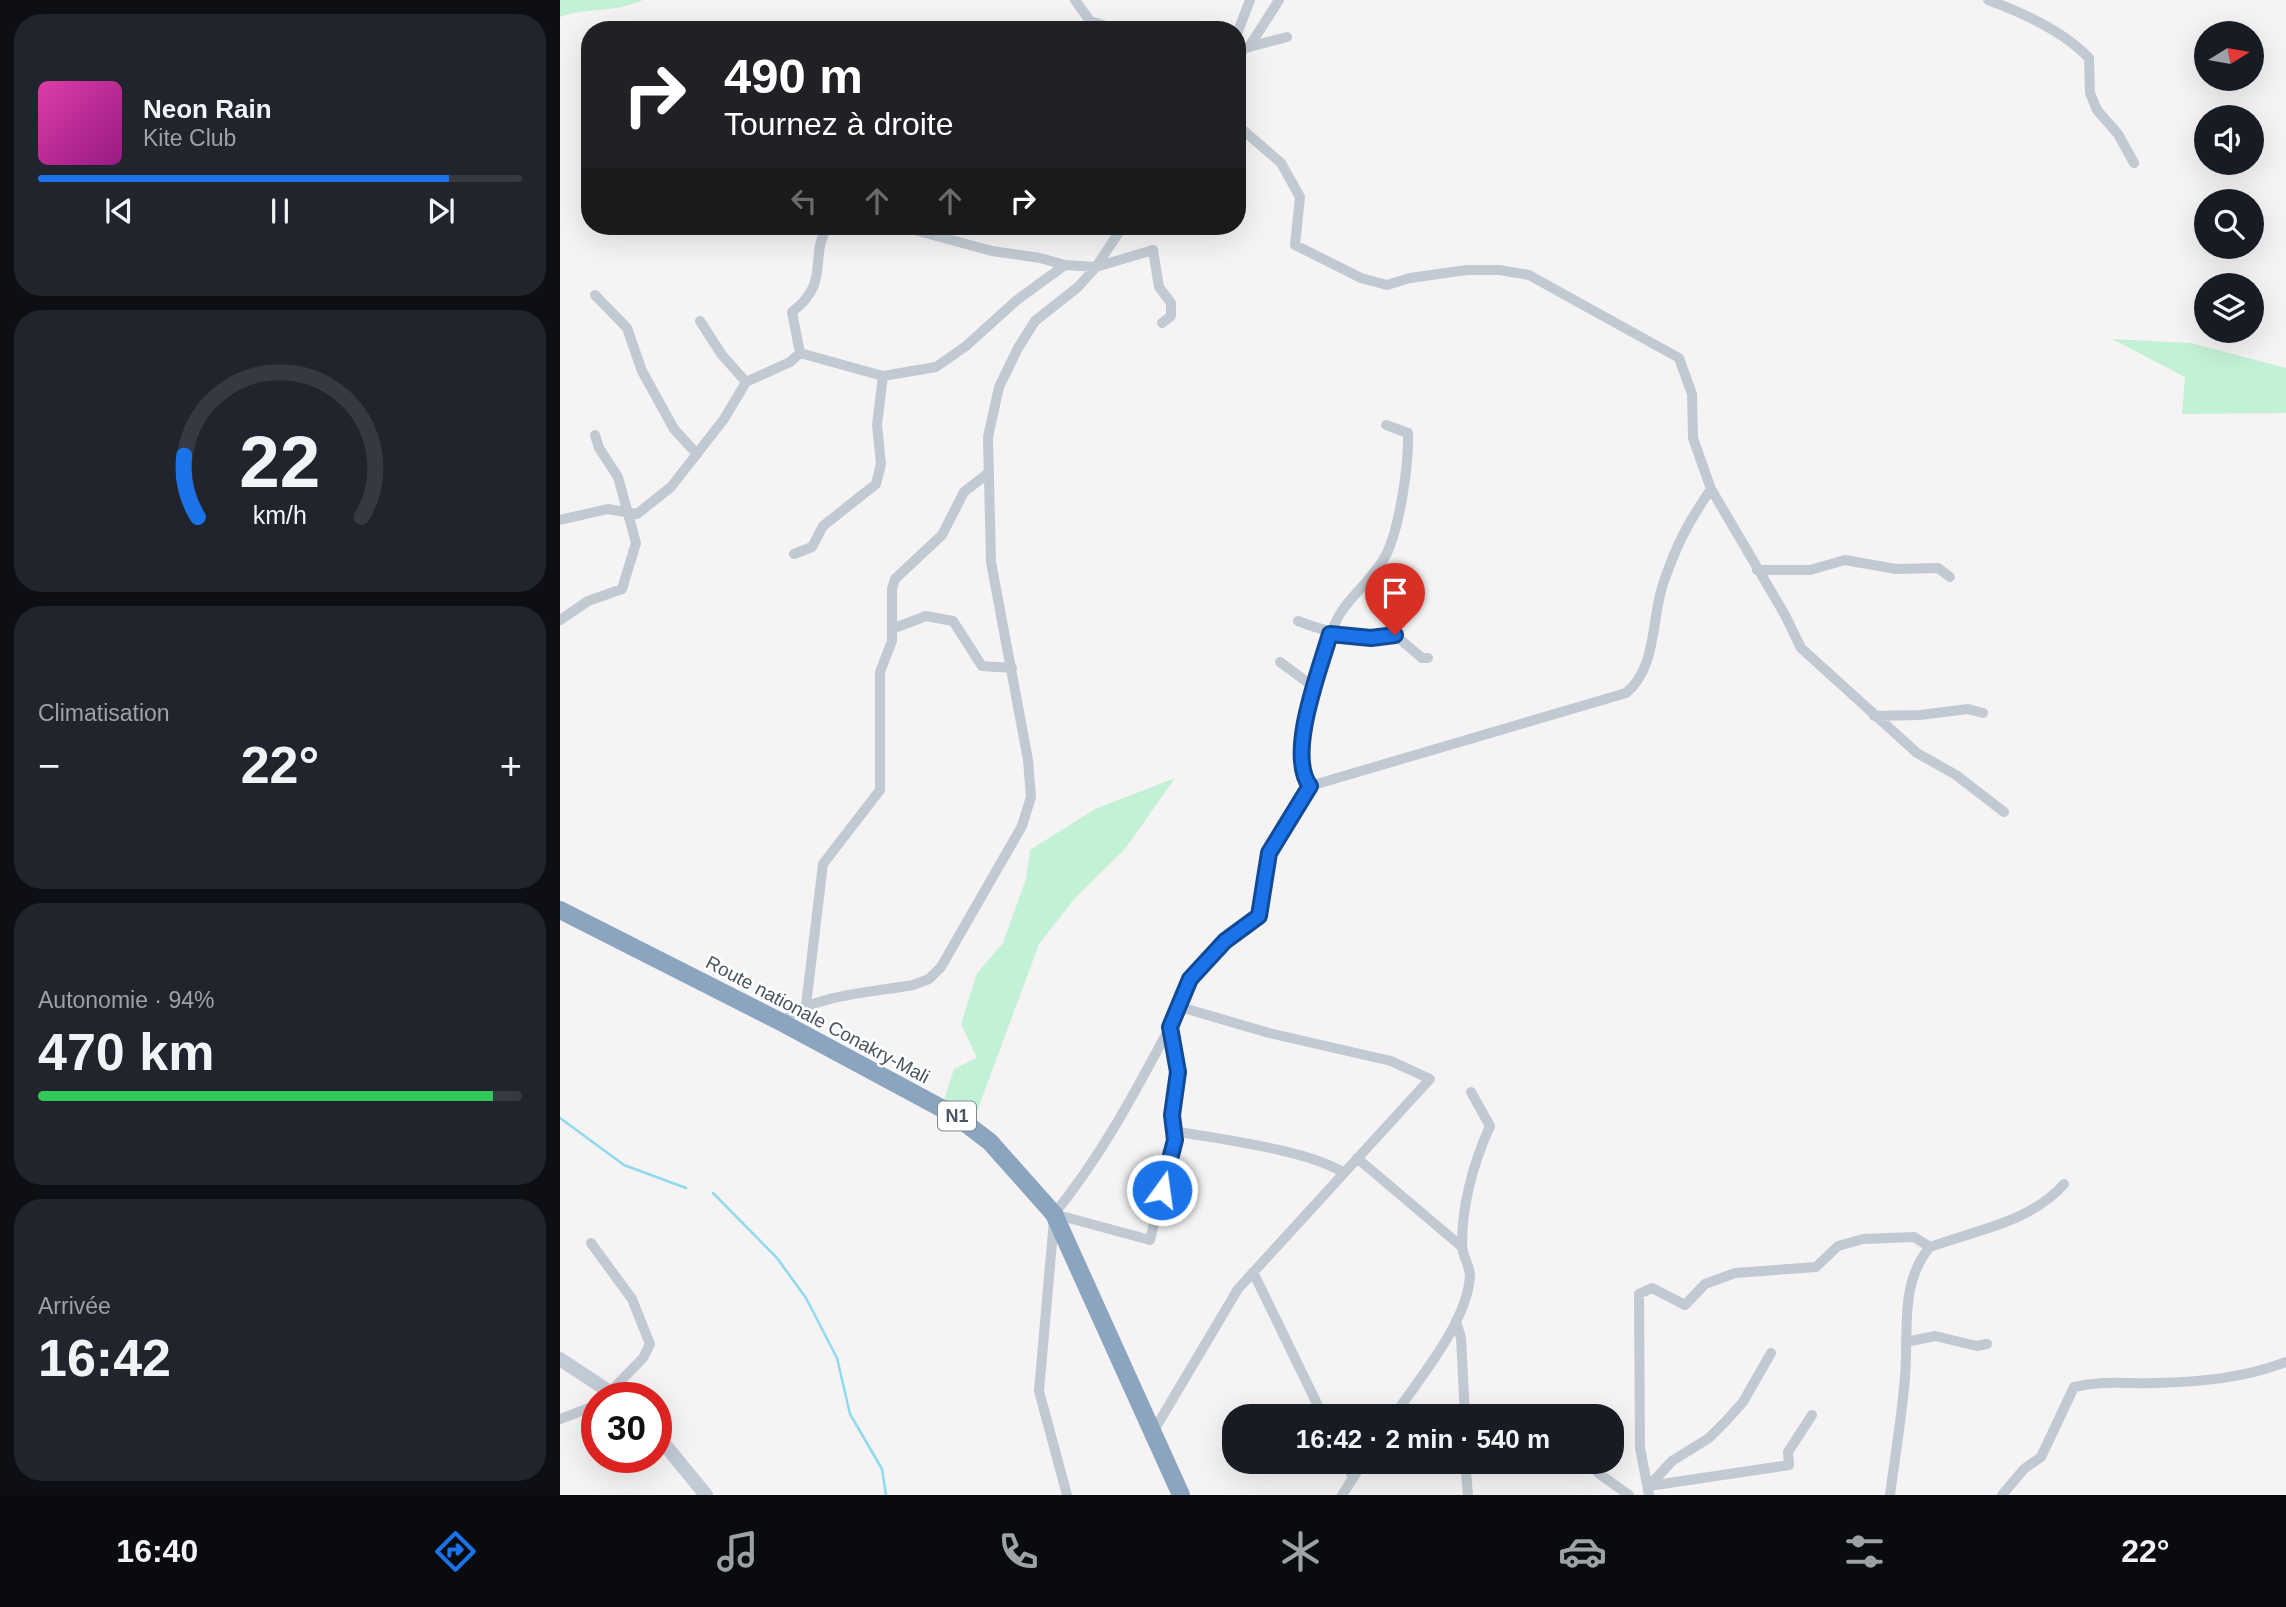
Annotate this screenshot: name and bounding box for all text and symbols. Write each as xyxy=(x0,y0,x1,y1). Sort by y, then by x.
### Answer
north arrow xyxy=(2194,21,2264,91)
map controls xyxy=(2194,21,2264,343)
icon: right xyxy=(609,49,700,140)
text: 490 m xyxy=(724,49,863,103)
text: Neon Rain xyxy=(143,94,272,124)
button: sound xyxy=(2194,105,2264,175)
text: Tournez à droite xyxy=(724,106,953,142)
text: Kite Club xyxy=(143,125,236,151)
icon: left xyxy=(785,182,823,220)
icon: ahead xyxy=(858,182,896,220)
icon: ahead xyxy=(931,182,969,220)
icon: right xyxy=(1004,182,1042,220)
button: search xyxy=(2194,189,2264,259)
icon: previous xyxy=(100,192,138,230)
icon: pause xyxy=(261,192,299,230)
icon: next xyxy=(422,192,460,230)
button: layers xyxy=(2194,273,2264,343)
text: 22 xyxy=(240,422,320,503)
text: km/h xyxy=(253,501,307,529)
pin xyxy=(1365,563,1425,635)
icon: arrive xyxy=(1376,574,1414,612)
text: Climatisation xyxy=(38,700,170,726)
text: 22° xyxy=(241,736,319,794)
text: − xyxy=(38,745,60,787)
text: + xyxy=(500,745,522,787)
street label: Route nationale Conakry-Mali xyxy=(702,951,933,1087)
text: Autonomie · 94% xyxy=(38,987,214,1013)
text: 470 km xyxy=(38,1023,214,1081)
road number: N1 xyxy=(938,1101,976,1130)
position arrow xyxy=(1125,1153,1199,1227)
text: Arrivée xyxy=(38,1293,111,1319)
text: 16:42 xyxy=(38,1329,171,1387)
speed limit sign: 30 xyxy=(581,1382,672,1473)
text: 16:42 · 2 min · 540 m xyxy=(1296,1424,1550,1454)
icon: directions xyxy=(431,1527,480,1576)
icon: music xyxy=(713,1527,762,1576)
icon: phone xyxy=(994,1527,1043,1576)
icon: climate xyxy=(1276,1527,1325,1576)
icon: car xyxy=(1558,1527,1607,1576)
icon: filters xyxy=(1840,1527,1889,1576)
text: 16:40 xyxy=(116,1533,198,1569)
text: 22° xyxy=(2121,1533,2170,1569)

